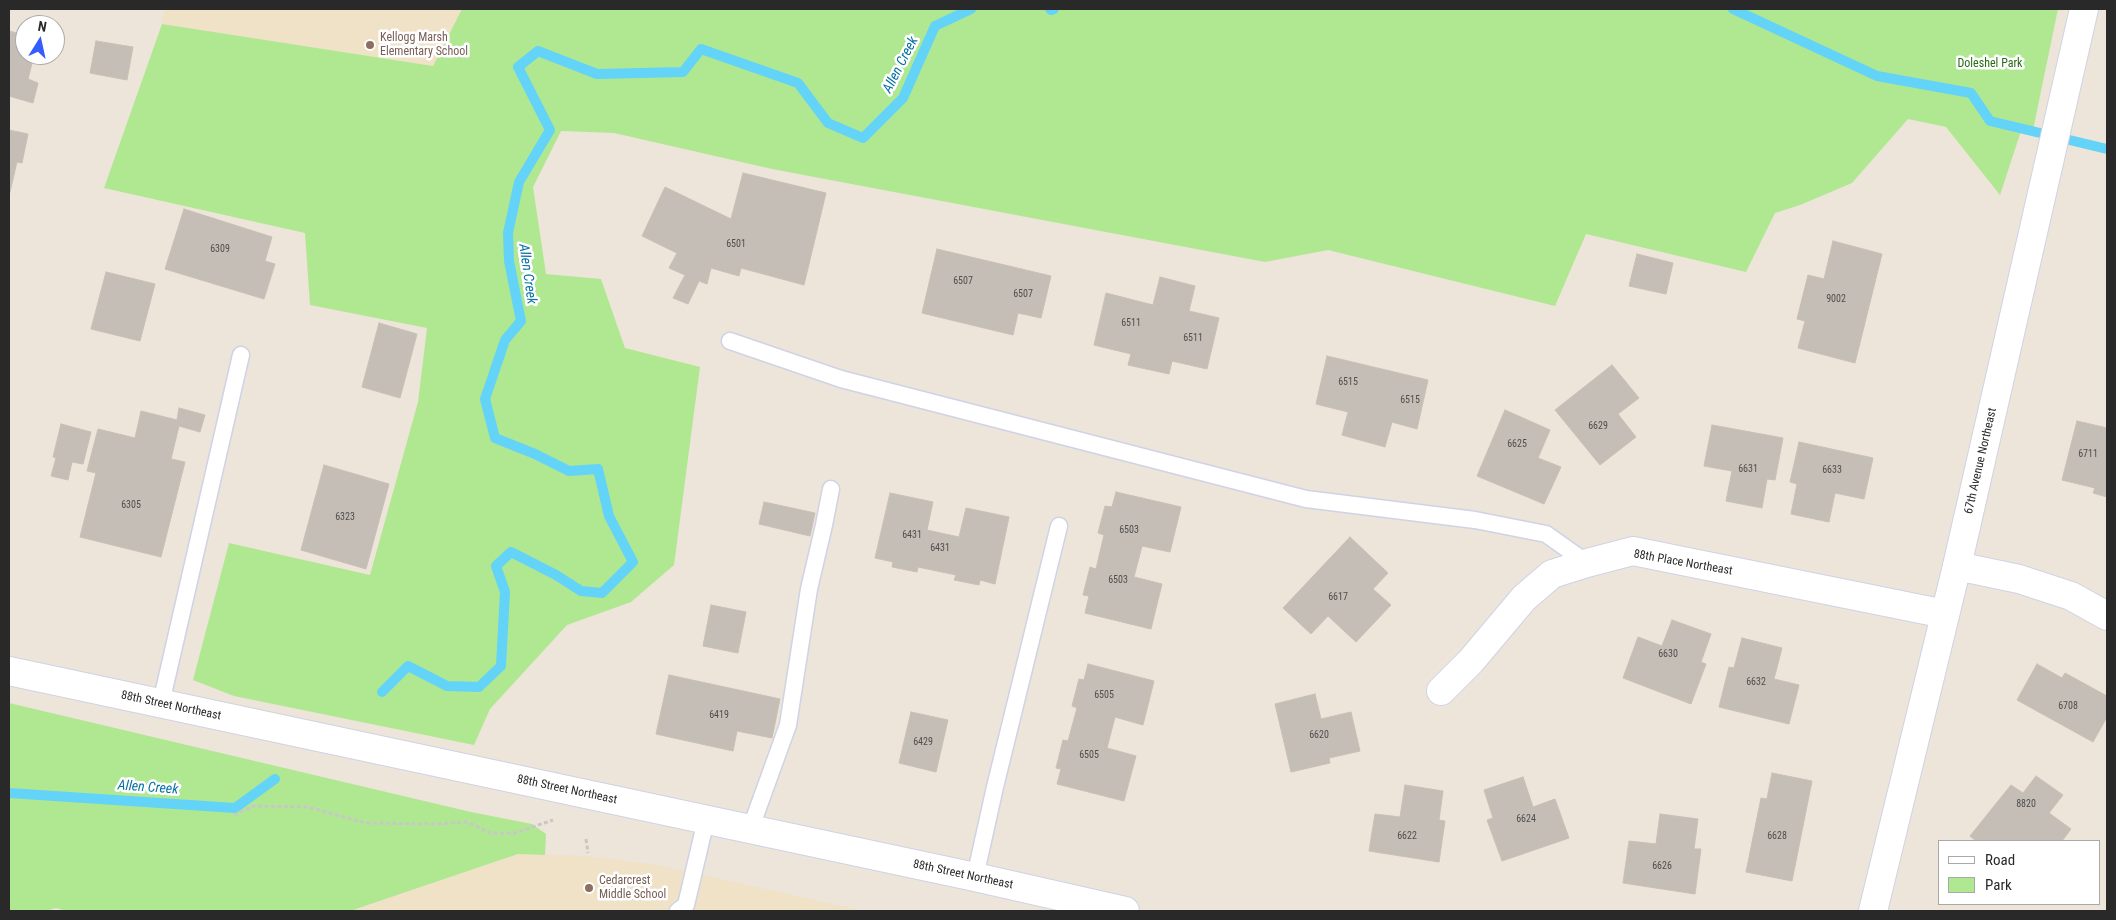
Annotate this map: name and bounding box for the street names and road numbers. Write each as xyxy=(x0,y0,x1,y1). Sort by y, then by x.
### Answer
street label: 67th Avenue Northeast xyxy=(1962,407,2000,515)
street label: 88th Place Northeast xyxy=(1632,547,1734,579)
street label: 88th Street Northeast xyxy=(120,688,222,724)
street label: 88th Street Northeast xyxy=(516,772,618,808)
street label: 88th Street Northeast xyxy=(912,857,1014,893)

